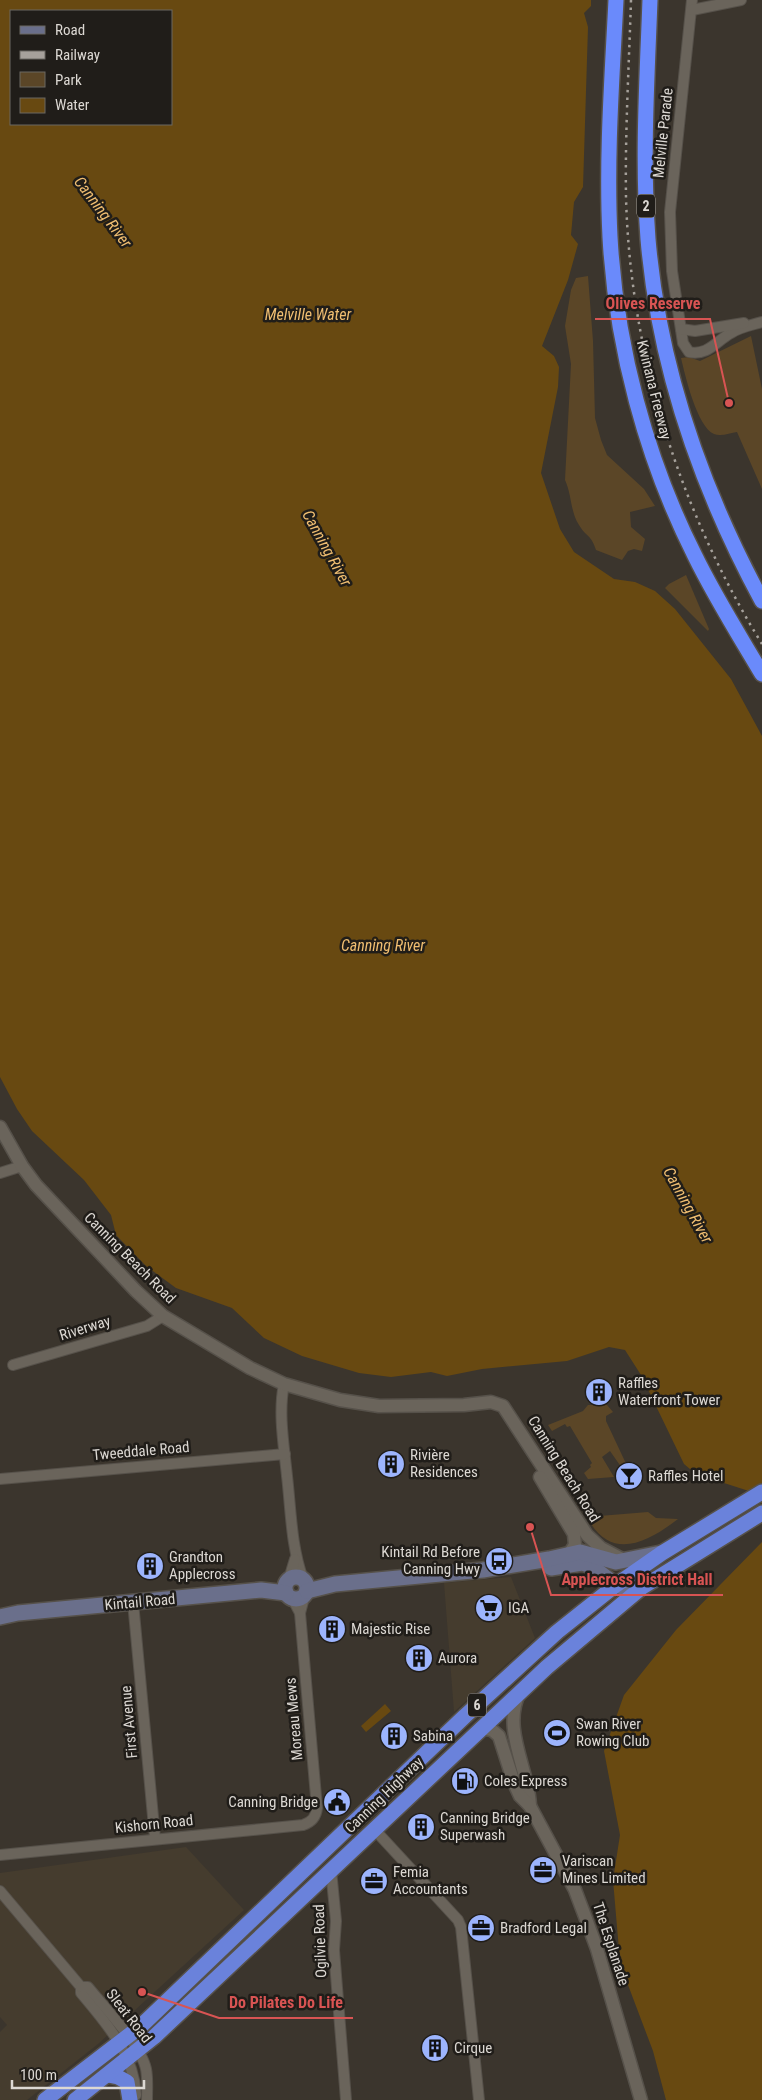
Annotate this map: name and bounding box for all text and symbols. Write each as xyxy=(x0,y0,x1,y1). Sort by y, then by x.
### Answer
legend xyxy=(10,10,172,125)
text: Road xyxy=(55,21,85,39)
text: Railway xyxy=(55,46,100,64)
text: Park xyxy=(55,71,82,89)
street label: Melville Parade xyxy=(649,87,677,179)
text: Water xyxy=(55,96,90,114)
water label: Canning River xyxy=(70,173,137,252)
road number: 2 xyxy=(637,195,655,218)
callout: Olives Reserve xyxy=(595,288,710,319)
text: Olives Reserve xyxy=(605,294,701,313)
water label: Melville Water xyxy=(265,305,352,324)
street label: Kwinana Freeway xyxy=(633,338,675,442)
water label: Canning River xyxy=(298,507,356,590)
water label: Canning River xyxy=(341,936,426,955)
water label: Canning River xyxy=(659,1164,717,1247)
street label: Canning Beach Road xyxy=(81,1209,179,1307)
street label: Riverway xyxy=(57,1312,113,1344)
place label: Raffles Waterfront Tower xyxy=(618,1374,720,1409)
building icon: Raffles Waterfront Tower xyxy=(584,1377,614,1407)
street label: Canning Beach Road xyxy=(524,1413,604,1525)
street label: Tweeddale Road xyxy=(92,1438,190,1464)
place label: Rivière Residences xyxy=(410,1446,478,1481)
building icon: Rivière Residences xyxy=(376,1449,406,1479)
bar icon: Raffles Hotel xyxy=(614,1461,644,1491)
place label: Raffles Hotel xyxy=(648,1467,723,1485)
place label: Kintail Rd Before Canning Hwy xyxy=(381,1543,480,1578)
bus stop icon: Kintail Rd Before Canning Hwy xyxy=(484,1546,514,1576)
place label: Grandton Applecross xyxy=(169,1548,236,1583)
building icon: Grandton Applecross xyxy=(135,1551,165,1581)
callout: Applecross District Hall xyxy=(551,1564,723,1595)
text: Applecross District Hall xyxy=(561,1570,713,1589)
street label: Kintail Road xyxy=(104,1590,176,1614)
supermarket icon: IGA xyxy=(474,1593,504,1623)
place label: IGA xyxy=(508,1599,530,1617)
building icon: Majestic Rise xyxy=(317,1614,347,1644)
place label: Majestic Rise xyxy=(351,1620,430,1638)
building icon: Aurora xyxy=(404,1643,434,1673)
place label: Aurora xyxy=(438,1649,477,1667)
street label: Moreau Mews xyxy=(281,1677,307,1761)
street label: First Avenue xyxy=(117,1685,141,1759)
road number: 6 xyxy=(468,1694,486,1716)
place label: Swan River Rowing Club xyxy=(576,1715,649,1750)
sports icon: Swan River Rowing Club xyxy=(542,1718,572,1748)
building icon: Sabina xyxy=(379,1721,409,1751)
place label: Sabina xyxy=(413,1727,453,1745)
street label: Canning Highway xyxy=(341,1753,427,1837)
fuel station icon: Coles Express xyxy=(450,1766,480,1796)
place label: Coles Express xyxy=(484,1772,568,1790)
public building icon: Canning Bridge xyxy=(322,1787,352,1817)
place label: Canning Bridge xyxy=(228,1793,318,1811)
place label: Canning Bridge Superwash xyxy=(440,1809,530,1844)
street label: Kishorn Road xyxy=(114,1811,194,1837)
building icon: Canning Bridge Superwash xyxy=(406,1812,436,1842)
place label: Variscan Mines Limited xyxy=(562,1852,646,1887)
office icon: Variscan Mines Limited xyxy=(528,1855,558,1885)
place label: Femia Accountants xyxy=(393,1863,468,1898)
office icon: Femia Accountants xyxy=(359,1866,389,1896)
street label: The Esplanade xyxy=(589,1900,633,1988)
street label: Ogilvie Road xyxy=(310,1904,330,1978)
office icon: Bradford Legal xyxy=(466,1913,496,1943)
place label: Bradford Legal xyxy=(500,1919,587,1937)
street label: Sleat Road xyxy=(102,1985,156,2047)
callout: Do Pilates Do Life xyxy=(219,1987,353,2018)
text: Do Pilates Do Life xyxy=(229,1993,343,2012)
building icon: Cirque xyxy=(420,2033,450,2063)
place label: Cirque xyxy=(454,2039,492,2057)
scale bar xyxy=(12,2058,145,2090)
text: 100 m xyxy=(20,2066,57,2084)

